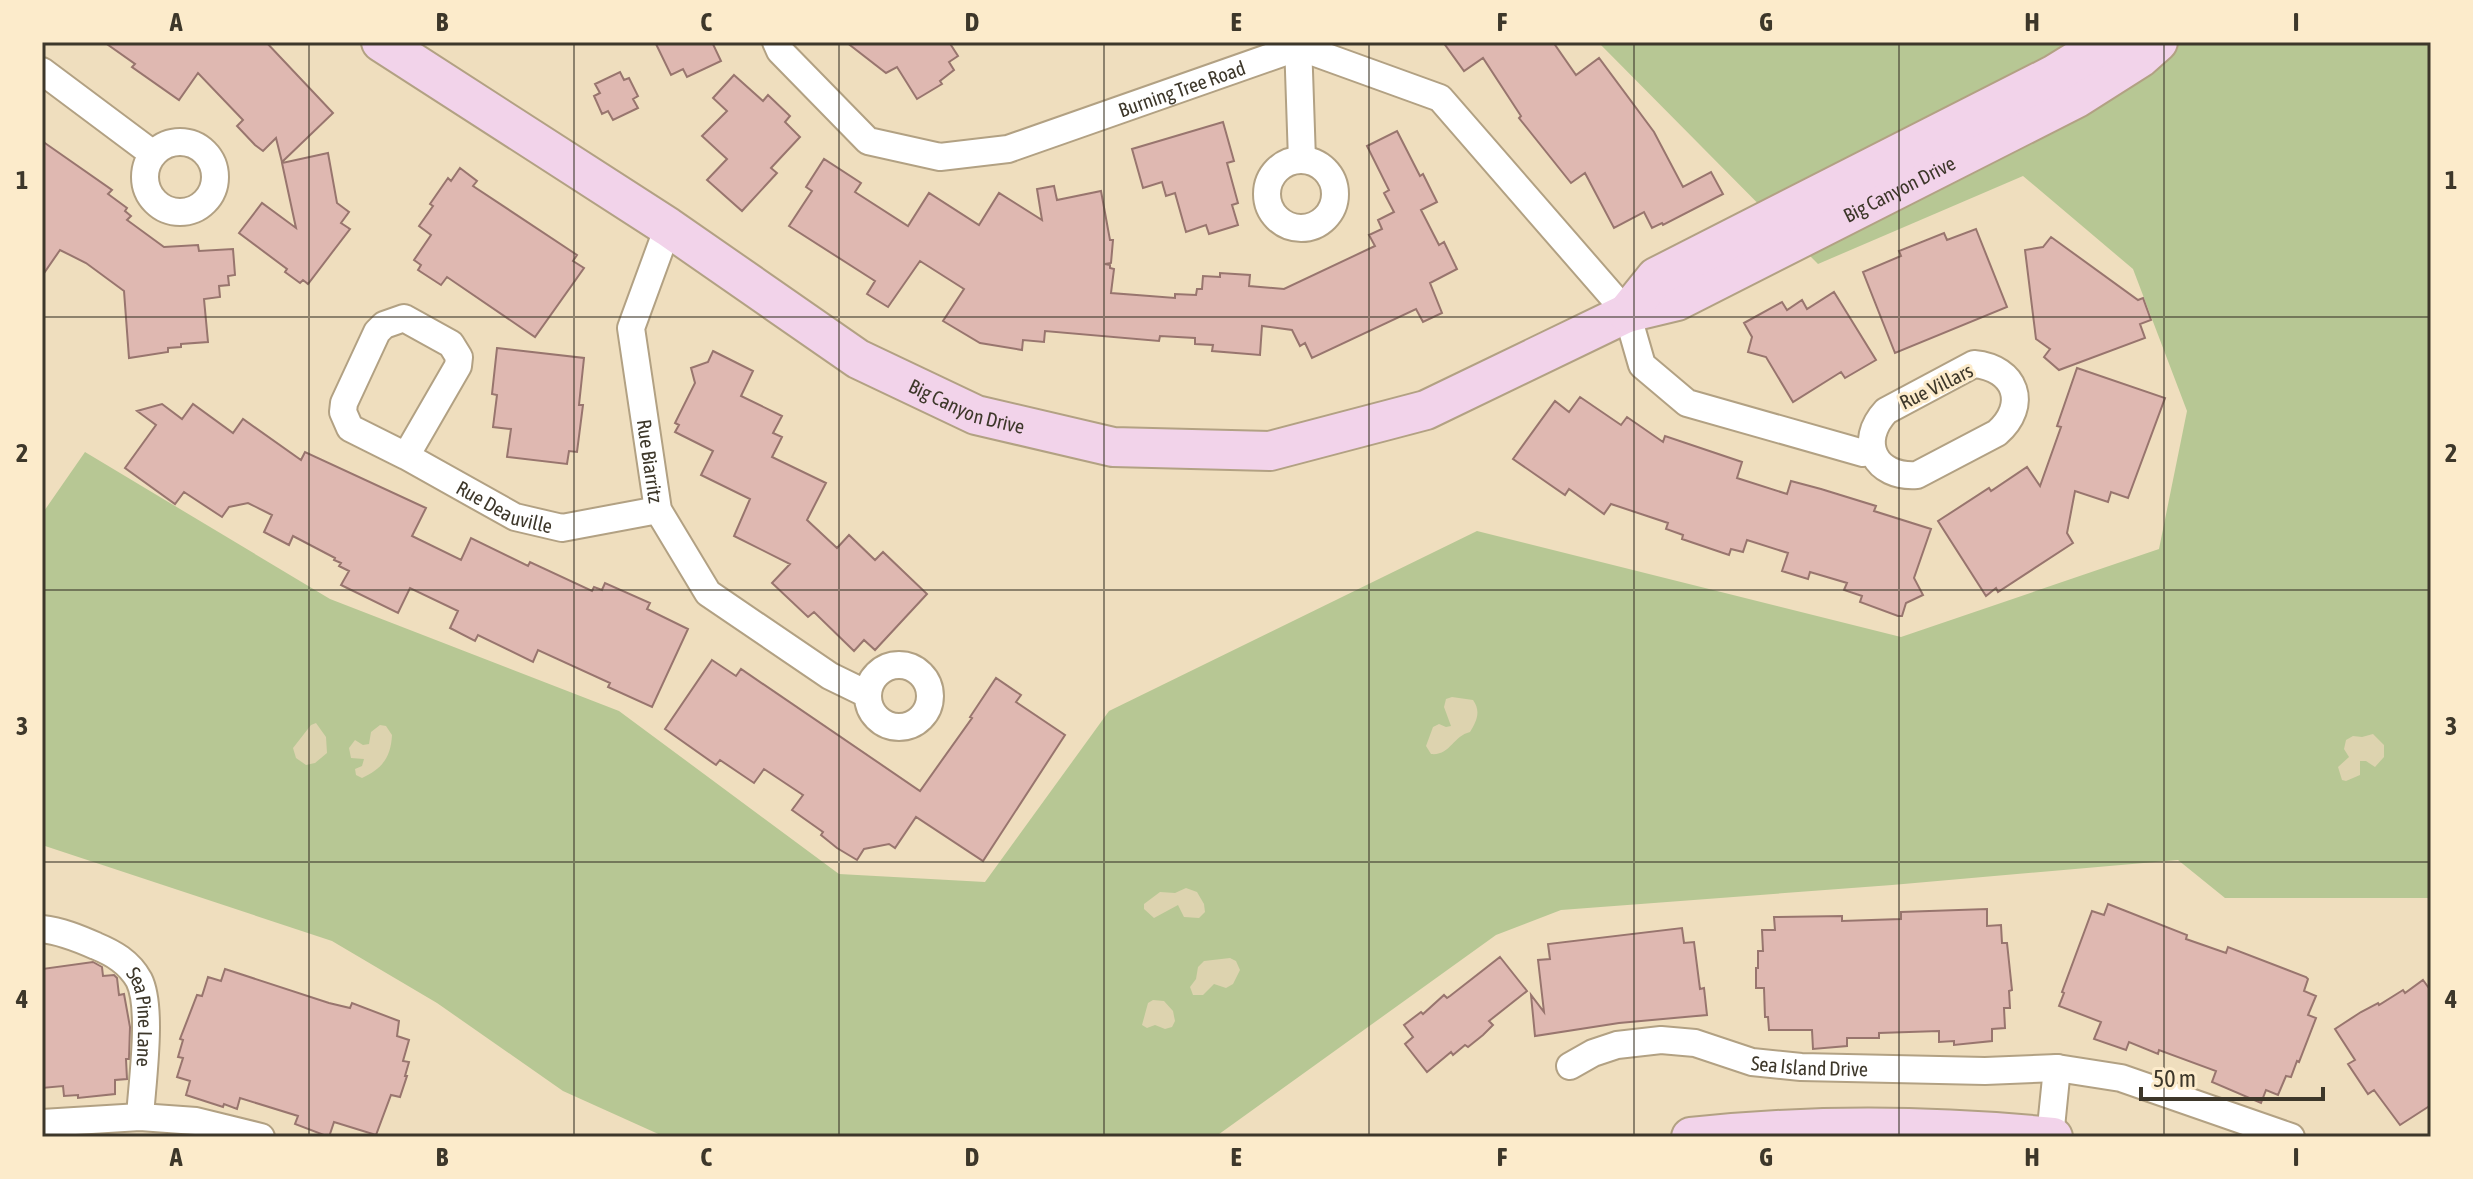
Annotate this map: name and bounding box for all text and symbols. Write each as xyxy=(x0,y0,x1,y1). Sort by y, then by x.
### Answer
text: A xyxy=(169,7,183,37)
text: B xyxy=(436,7,449,37)
text: C xyxy=(700,7,712,37)
text: D xyxy=(965,7,979,37)
text: E xyxy=(1230,7,1242,37)
text: F xyxy=(1497,7,1508,37)
text: G xyxy=(1759,7,1773,37)
text: H xyxy=(2024,7,2040,37)
text: I xyxy=(2293,7,2299,37)
street label: Burning Tree Road xyxy=(1115,55,1248,121)
street label: Big Canyon Drive xyxy=(1839,150,1959,226)
text: 1 xyxy=(16,165,28,195)
text: 1 xyxy=(2445,165,2457,195)
street label: Rue Villars xyxy=(1896,358,1976,414)
street label: Big Canyon Drive xyxy=(906,374,1027,438)
street label: Rue Biarritz xyxy=(633,418,668,504)
text: 2 xyxy=(16,438,28,468)
text: 2 xyxy=(2445,438,2457,468)
street label: Rue Deauville xyxy=(453,475,555,537)
text: 3 xyxy=(16,711,28,741)
text: 3 xyxy=(2445,711,2457,741)
street label: Sea Pine Lane xyxy=(122,962,158,1068)
text: 4 xyxy=(15,984,28,1014)
text: 4 xyxy=(2444,984,2457,1014)
street label: Sea Island Drive xyxy=(1750,1050,1868,1080)
scale bar xyxy=(2141,1051,2323,1101)
text: 50 m xyxy=(2153,1065,2196,1092)
text: A xyxy=(169,1142,183,1172)
text: B xyxy=(436,1142,449,1172)
text: C xyxy=(700,1142,712,1172)
text: D xyxy=(965,1142,979,1172)
text: E xyxy=(1230,1142,1242,1172)
text: F xyxy=(1497,1142,1508,1172)
text: G xyxy=(1759,1142,1773,1172)
text: H xyxy=(2024,1142,2040,1172)
text: I xyxy=(2293,1142,2299,1172)

